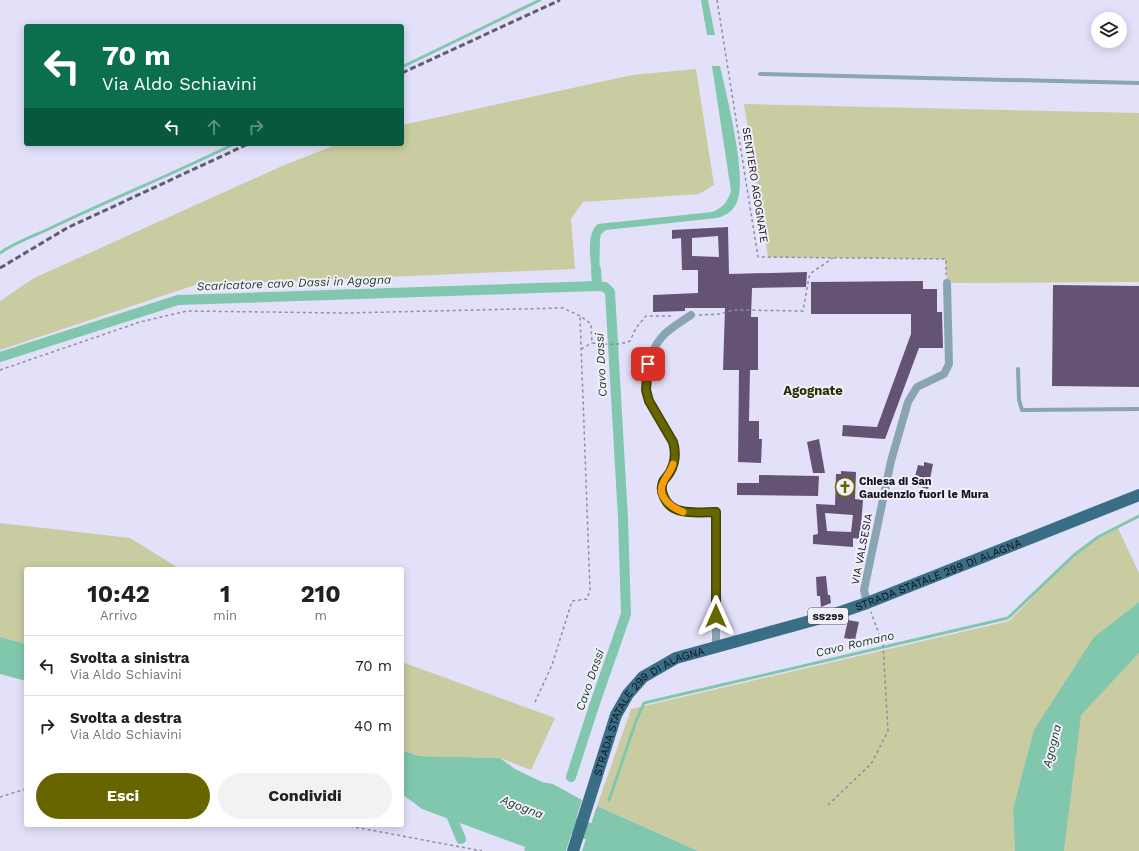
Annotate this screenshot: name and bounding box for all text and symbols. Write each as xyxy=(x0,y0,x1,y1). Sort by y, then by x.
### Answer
map controls xyxy=(1091,12,1127,48)
button: layers xyxy=(1091,12,1127,48)
text: 70 m xyxy=(102,39,171,72)
icon: left xyxy=(36,40,88,92)
text: Via Aldo Schiavini xyxy=(102,73,257,94)
icon: left xyxy=(161,116,183,138)
icon: ahead xyxy=(203,116,225,138)
icon: right xyxy=(245,116,267,138)
street label: SENTIERO AGOGNATE xyxy=(739,126,771,244)
water label: Scaricatore cavo Dassi in Agogna xyxy=(196,273,392,293)
water label: Cavo Dassi xyxy=(592,332,610,397)
pin xyxy=(631,347,665,381)
icon: arrive xyxy=(637,353,659,375)
district label: Agognate xyxy=(783,383,843,398)
place label: Chiesa di San Gaudenzio fuori le Mura xyxy=(859,475,989,501)
church icon: Chiesa di San Gaudenzio fuori le Mura xyxy=(834,476,856,498)
street label: VIA VALSESIA xyxy=(849,512,875,586)
street label: STRADA STATALE 299 DI ALAGNA xyxy=(853,536,1023,613)
text: 10:42 xyxy=(87,580,150,608)
text: 1 xyxy=(220,580,230,608)
text: 210 xyxy=(301,580,341,608)
position arrow xyxy=(695,595,737,637)
text: Arrivo xyxy=(100,608,137,623)
text: min xyxy=(213,608,237,623)
text: m xyxy=(314,608,327,623)
road number: SS299 xyxy=(808,608,848,624)
water label: Cavo Romano xyxy=(814,628,896,660)
street label: STRADA STATALE 299 DI ALAGNA xyxy=(591,644,706,778)
water label: Cavo Dassi xyxy=(573,647,607,713)
text: Svolta a sinistra xyxy=(70,649,190,667)
icon: left xyxy=(36,655,58,677)
text: 70 m xyxy=(355,657,392,675)
text: Via Aldo Schiavini xyxy=(70,667,182,682)
text: Svolta a destra xyxy=(70,709,182,727)
icon: right xyxy=(36,715,58,737)
text: 40 m xyxy=(354,717,392,735)
water label: Agogna xyxy=(1040,722,1064,770)
text: Via Aldo Schiavini xyxy=(70,727,182,742)
button: Esci xyxy=(36,773,210,819)
button: Condividi xyxy=(218,773,392,819)
water label: Agogna xyxy=(498,792,546,822)

